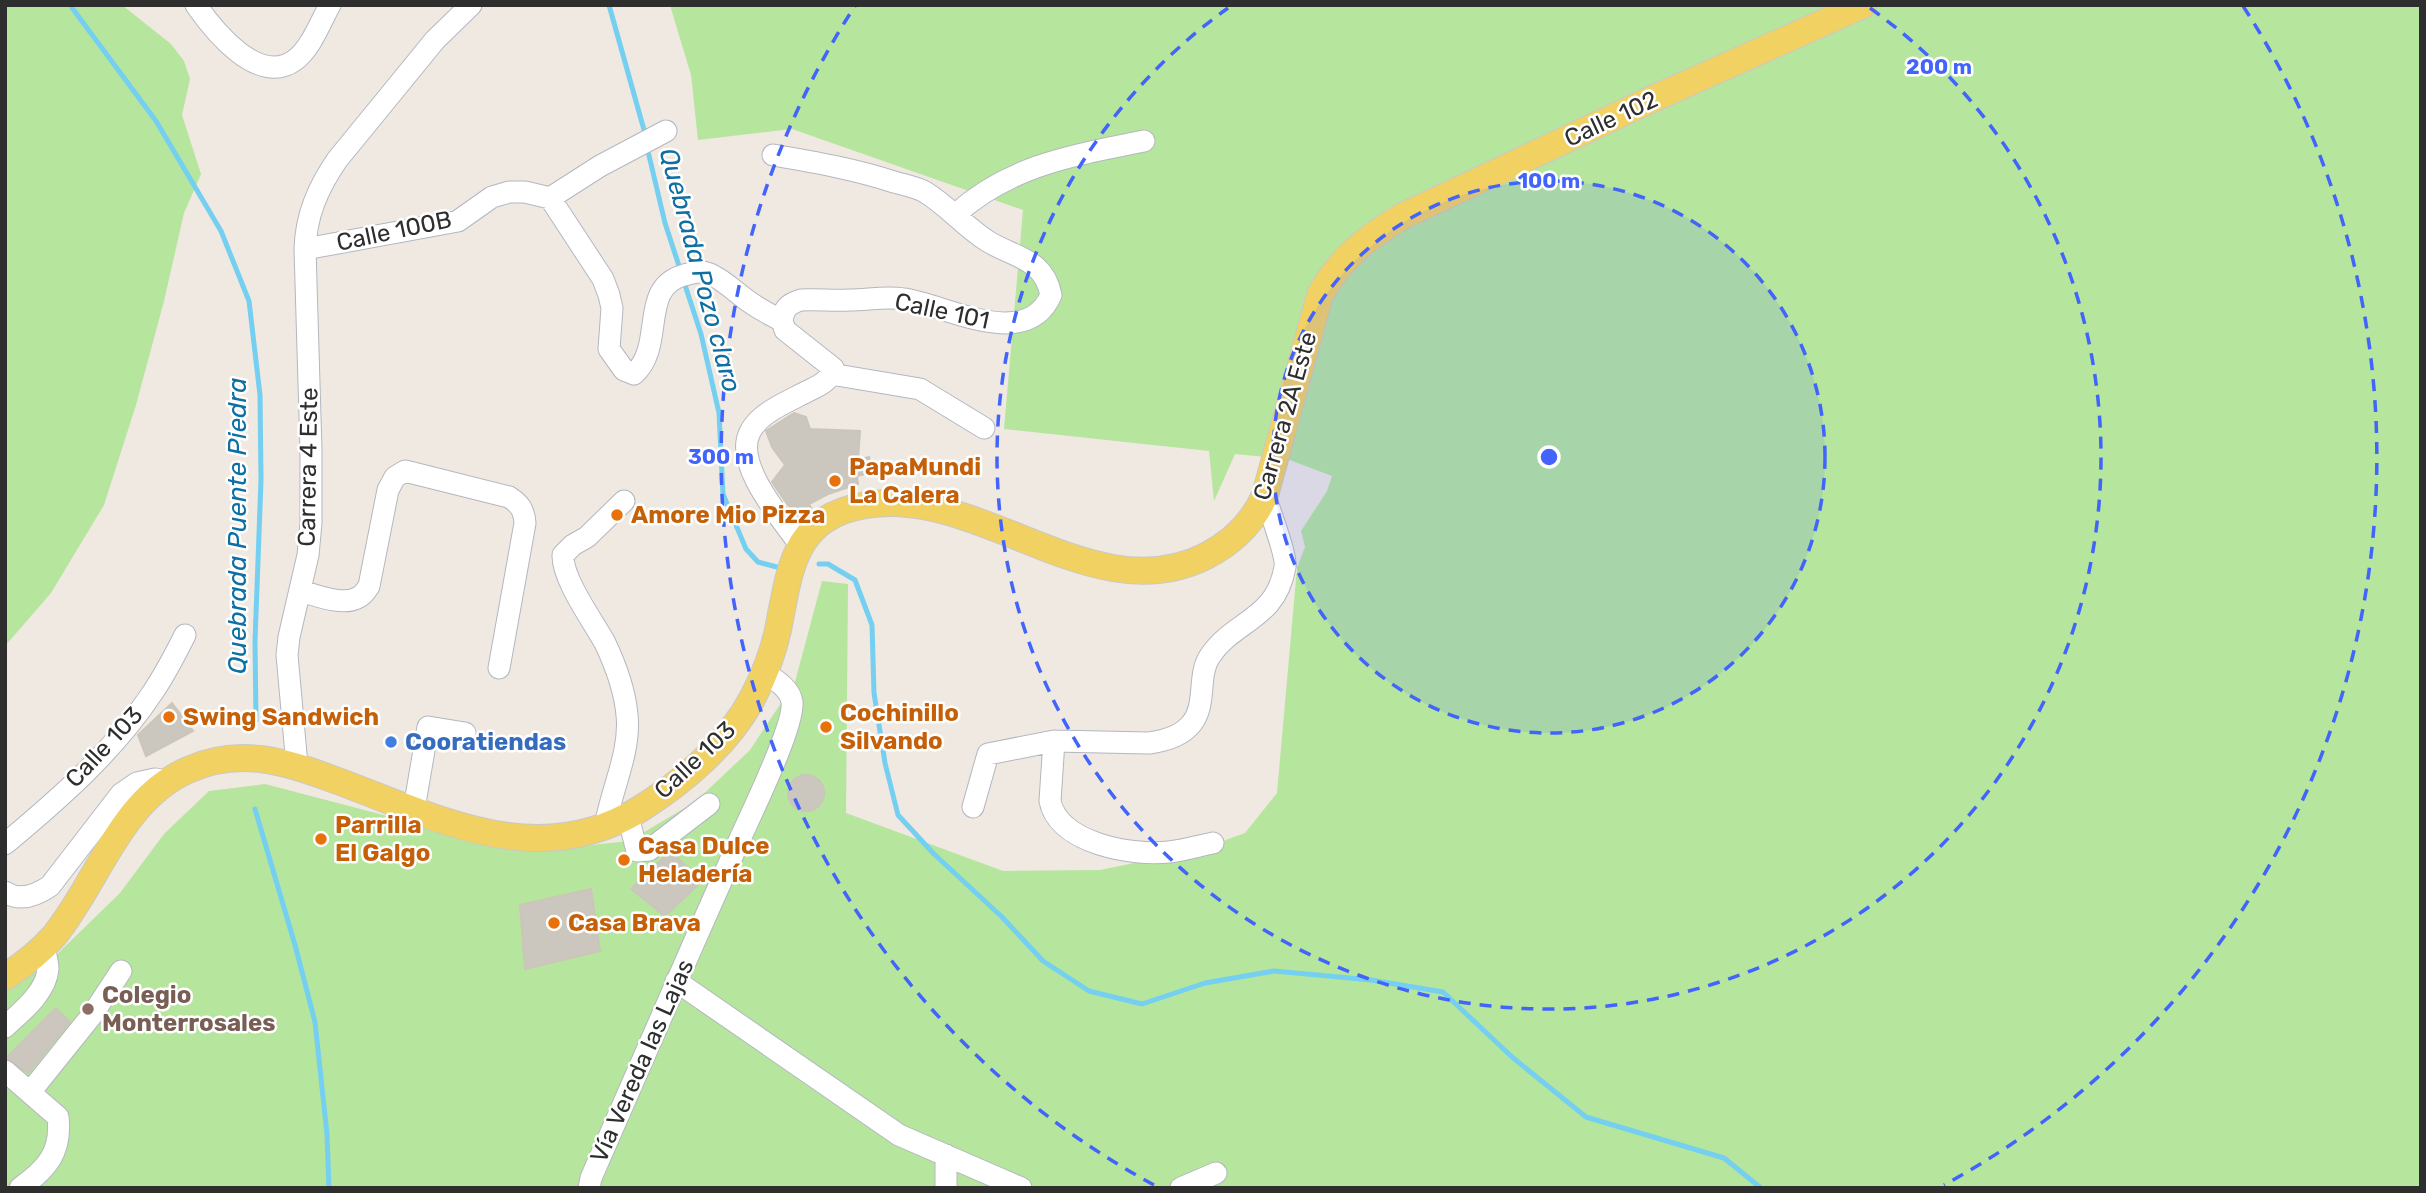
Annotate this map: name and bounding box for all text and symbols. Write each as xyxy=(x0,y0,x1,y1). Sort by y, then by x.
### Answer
text: 200 m xyxy=(1906,54,1972,79)
street label: Calle 102 xyxy=(1560,85,1662,153)
water label: Quebrada Pozo claro xyxy=(652,144,748,396)
text: 100 m xyxy=(1518,168,1580,193)
street label: Calle 100B xyxy=(334,205,454,257)
street label: Calle 101 xyxy=(892,287,992,335)
street label: Carrera 2A Este xyxy=(1248,329,1322,503)
water label: Quebrada Puente Piedra xyxy=(222,377,253,675)
street label: Carrera 4 Este xyxy=(293,387,323,547)
text: 300 m xyxy=(688,444,754,469)
centre of rings xyxy=(1537,445,1561,469)
place label: PapaMundi La Calera xyxy=(849,453,981,509)
marker: PapaMundi La Calera xyxy=(827,473,843,489)
place label: Amore Mio Pizza xyxy=(631,501,825,529)
marker: Amore Mio Pizza xyxy=(609,507,625,523)
place label: Cochinillo Silvando xyxy=(840,699,959,755)
street label: Calle 103 xyxy=(60,701,148,793)
place label: Swing Sandwich xyxy=(183,703,379,731)
marker: Swing Sandwich xyxy=(161,709,177,725)
street label: Calle 103 xyxy=(649,716,741,804)
marker: Cochinillo Silvando xyxy=(818,719,834,735)
place label: Cooratiendas xyxy=(405,728,566,756)
marker: Cooratiendas xyxy=(383,734,399,750)
place label: Parrilla El Galgo xyxy=(335,811,431,867)
marker: Parrilla El Galgo xyxy=(313,831,329,847)
place label: Casa Dulce Heladería xyxy=(638,832,769,888)
marker: Casa Dulce Heladería xyxy=(616,852,632,868)
place label: Casa Brava xyxy=(568,909,701,937)
marker: Casa Brava xyxy=(546,915,562,931)
street label: Vía Vereda las Lajas xyxy=(585,955,699,1167)
place label: Colegio Monterrosales xyxy=(102,981,275,1037)
marker: Colegio Monterrosales xyxy=(80,1001,96,1017)

